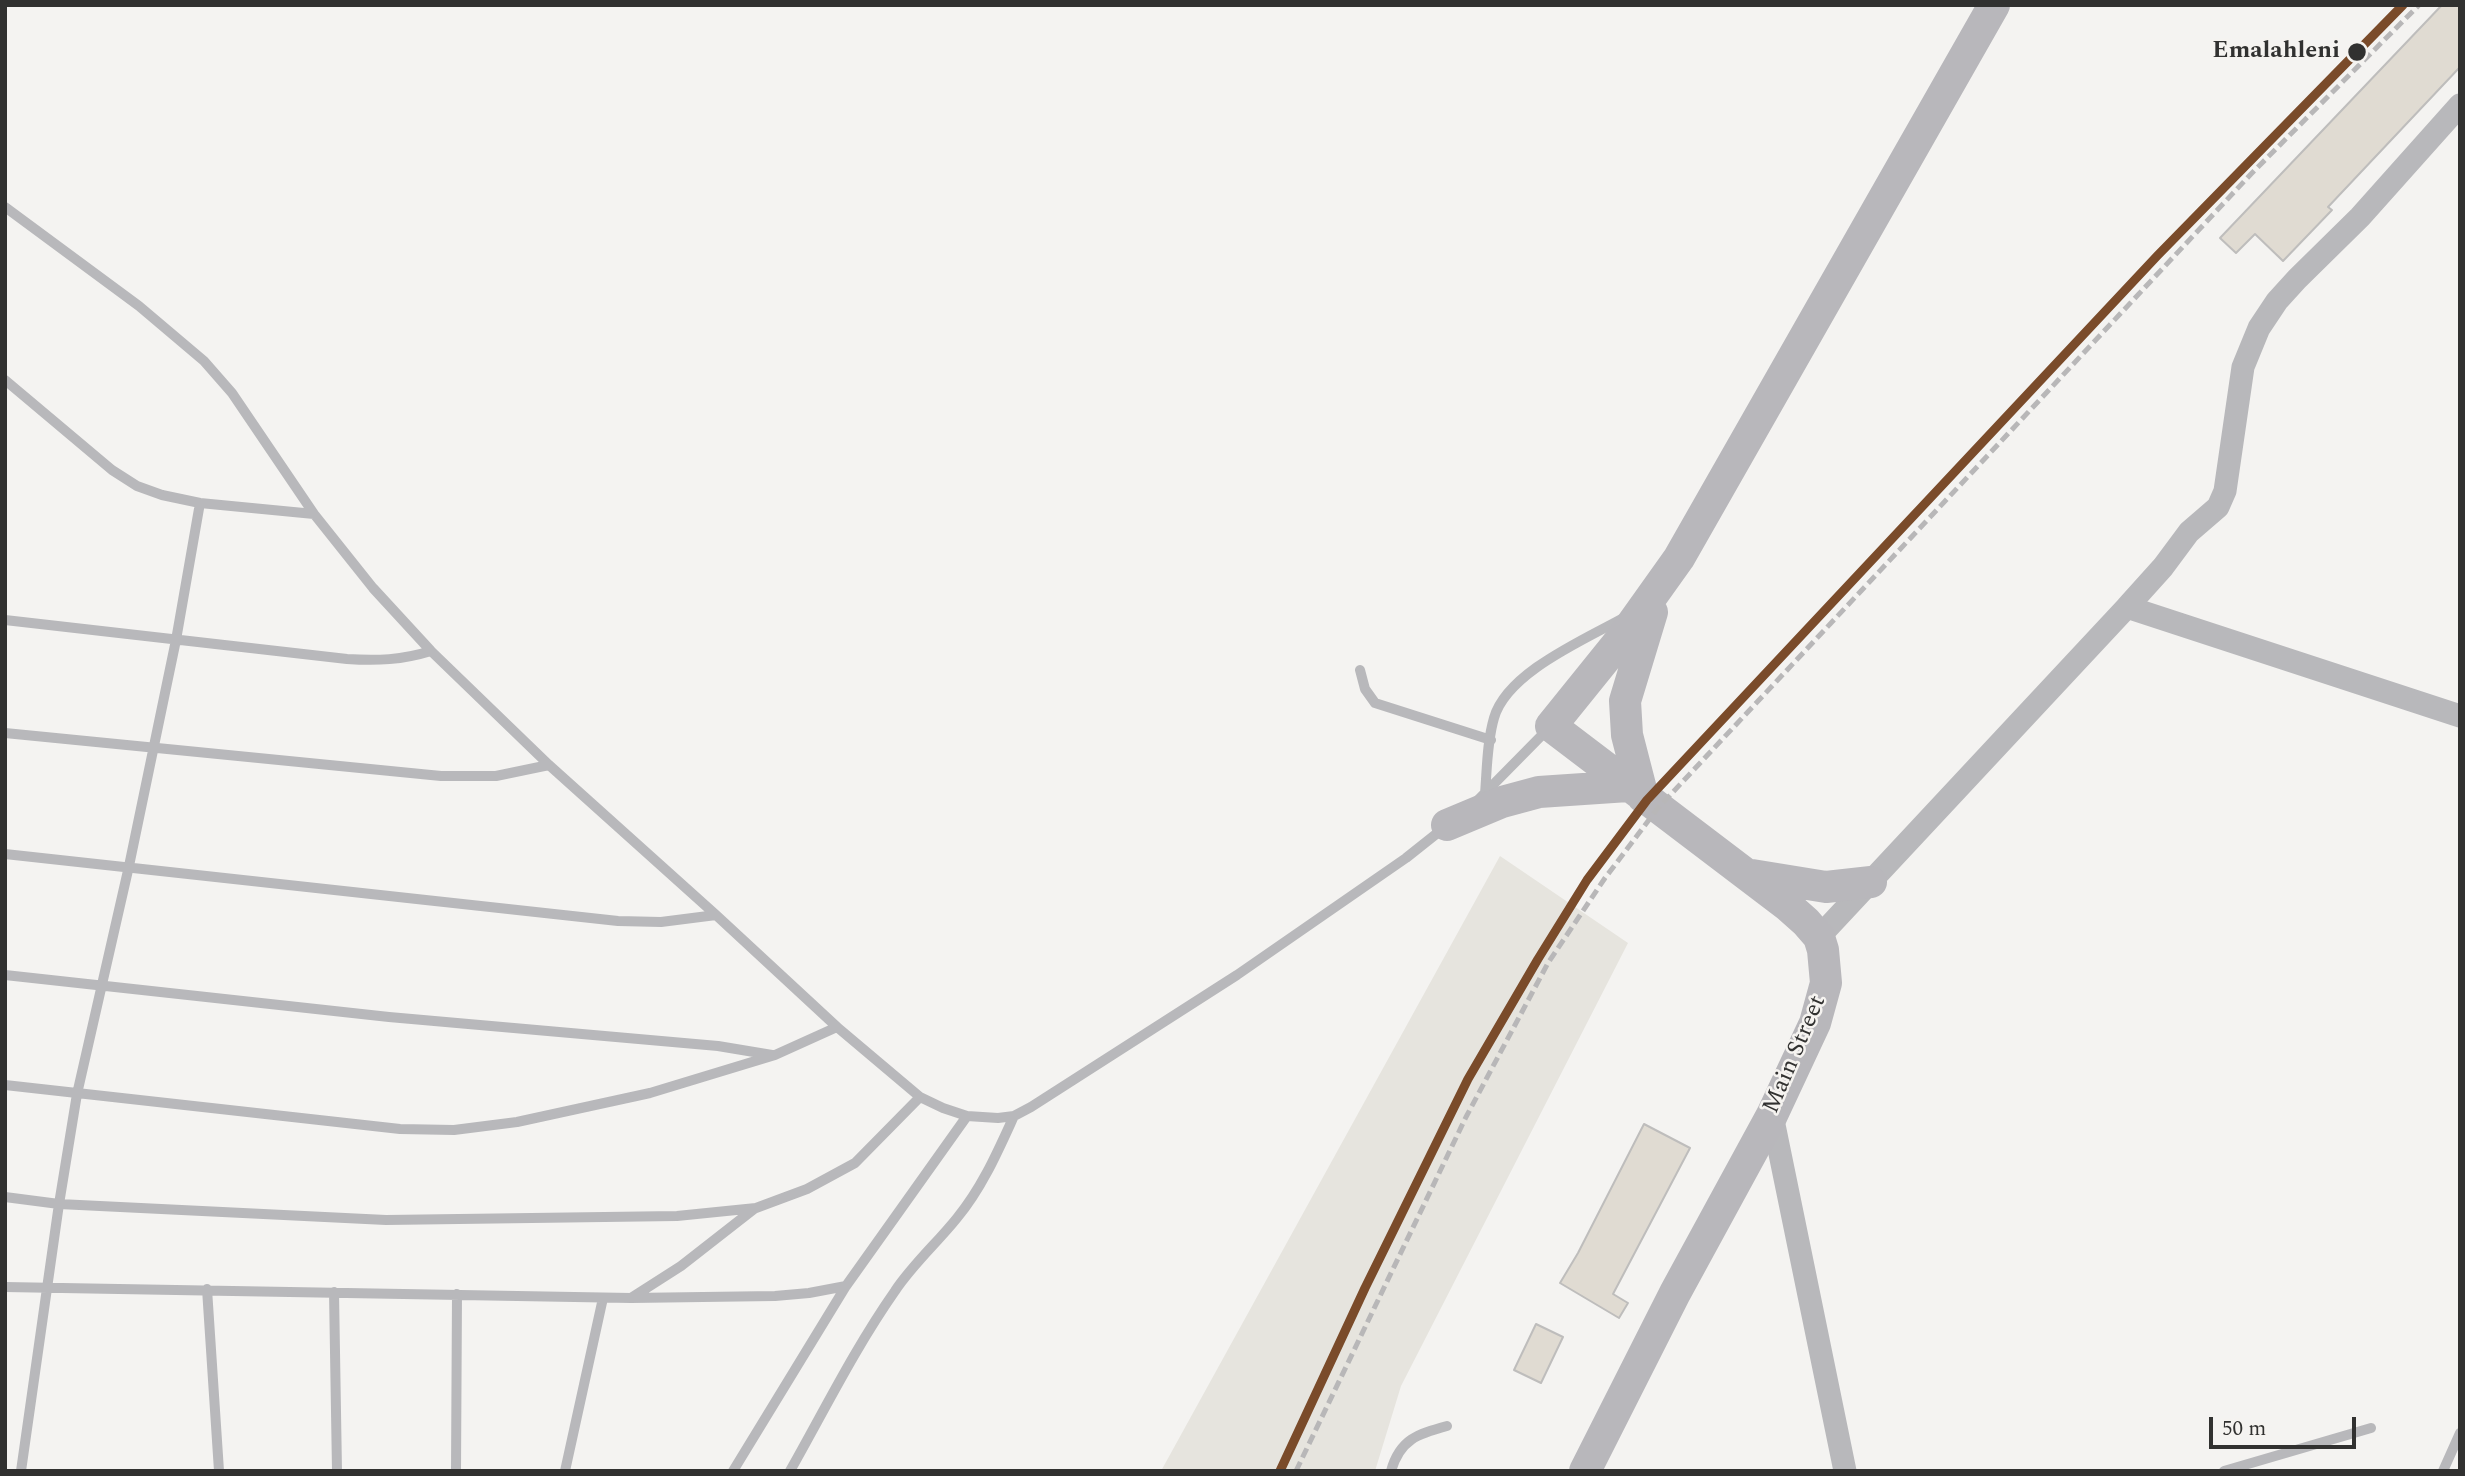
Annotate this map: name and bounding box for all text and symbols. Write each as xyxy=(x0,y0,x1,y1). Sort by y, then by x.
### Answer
place label: Emalahleni xyxy=(2212,38,2340,66)
marker: Emalahleni xyxy=(2346,41,2368,63)
street label: Main Street xyxy=(1758,992,1834,1118)
scale bar xyxy=(2213,1402,2360,1446)
text: 50 m xyxy=(2222,1413,2266,1445)

